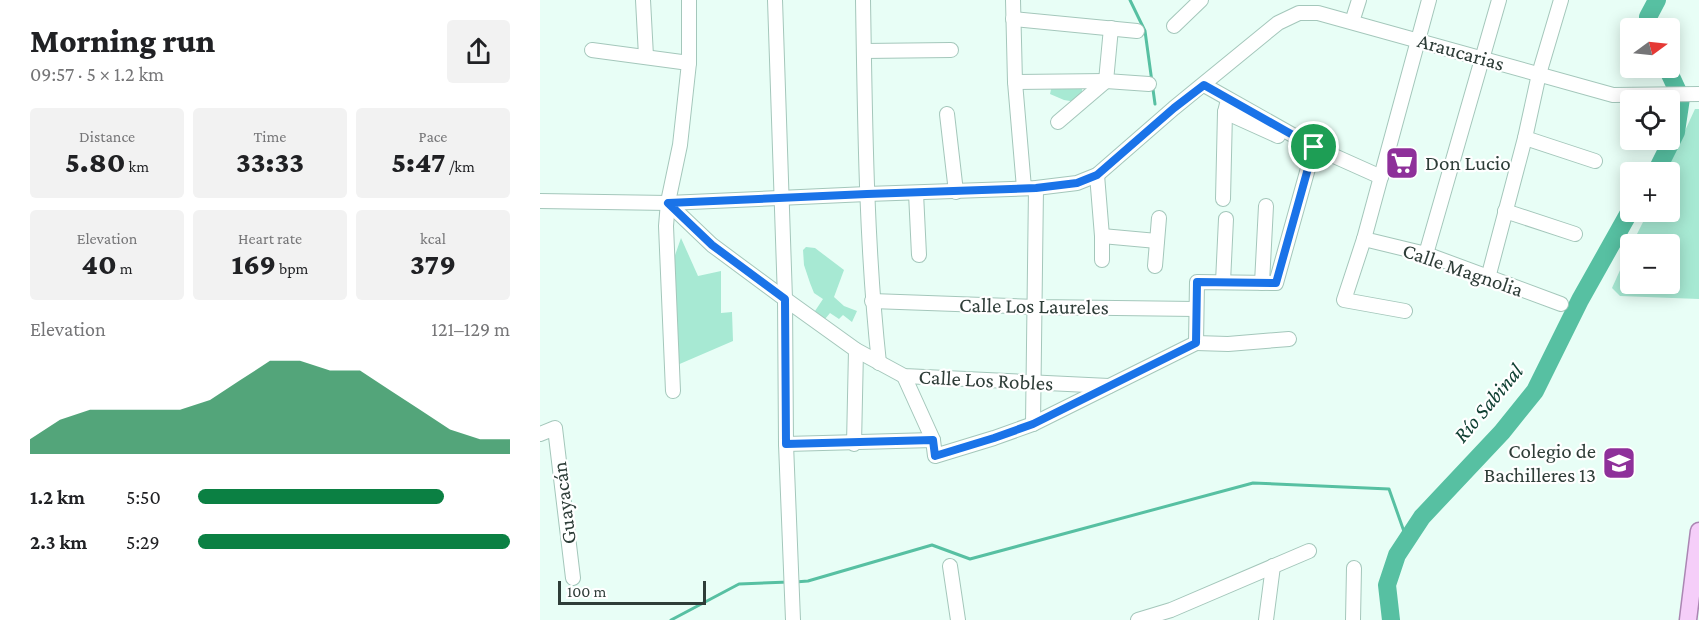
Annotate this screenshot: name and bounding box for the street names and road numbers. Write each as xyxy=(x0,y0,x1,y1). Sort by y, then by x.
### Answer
street label: Araucarias xyxy=(1415,28,1507,76)
street label: Calle Magnolia xyxy=(1400,238,1527,302)
street label: Calle Los Laureles xyxy=(959,293,1109,319)
street label: Calle Los Robles xyxy=(918,364,1054,396)
street label: Guayacán xyxy=(547,460,581,546)

